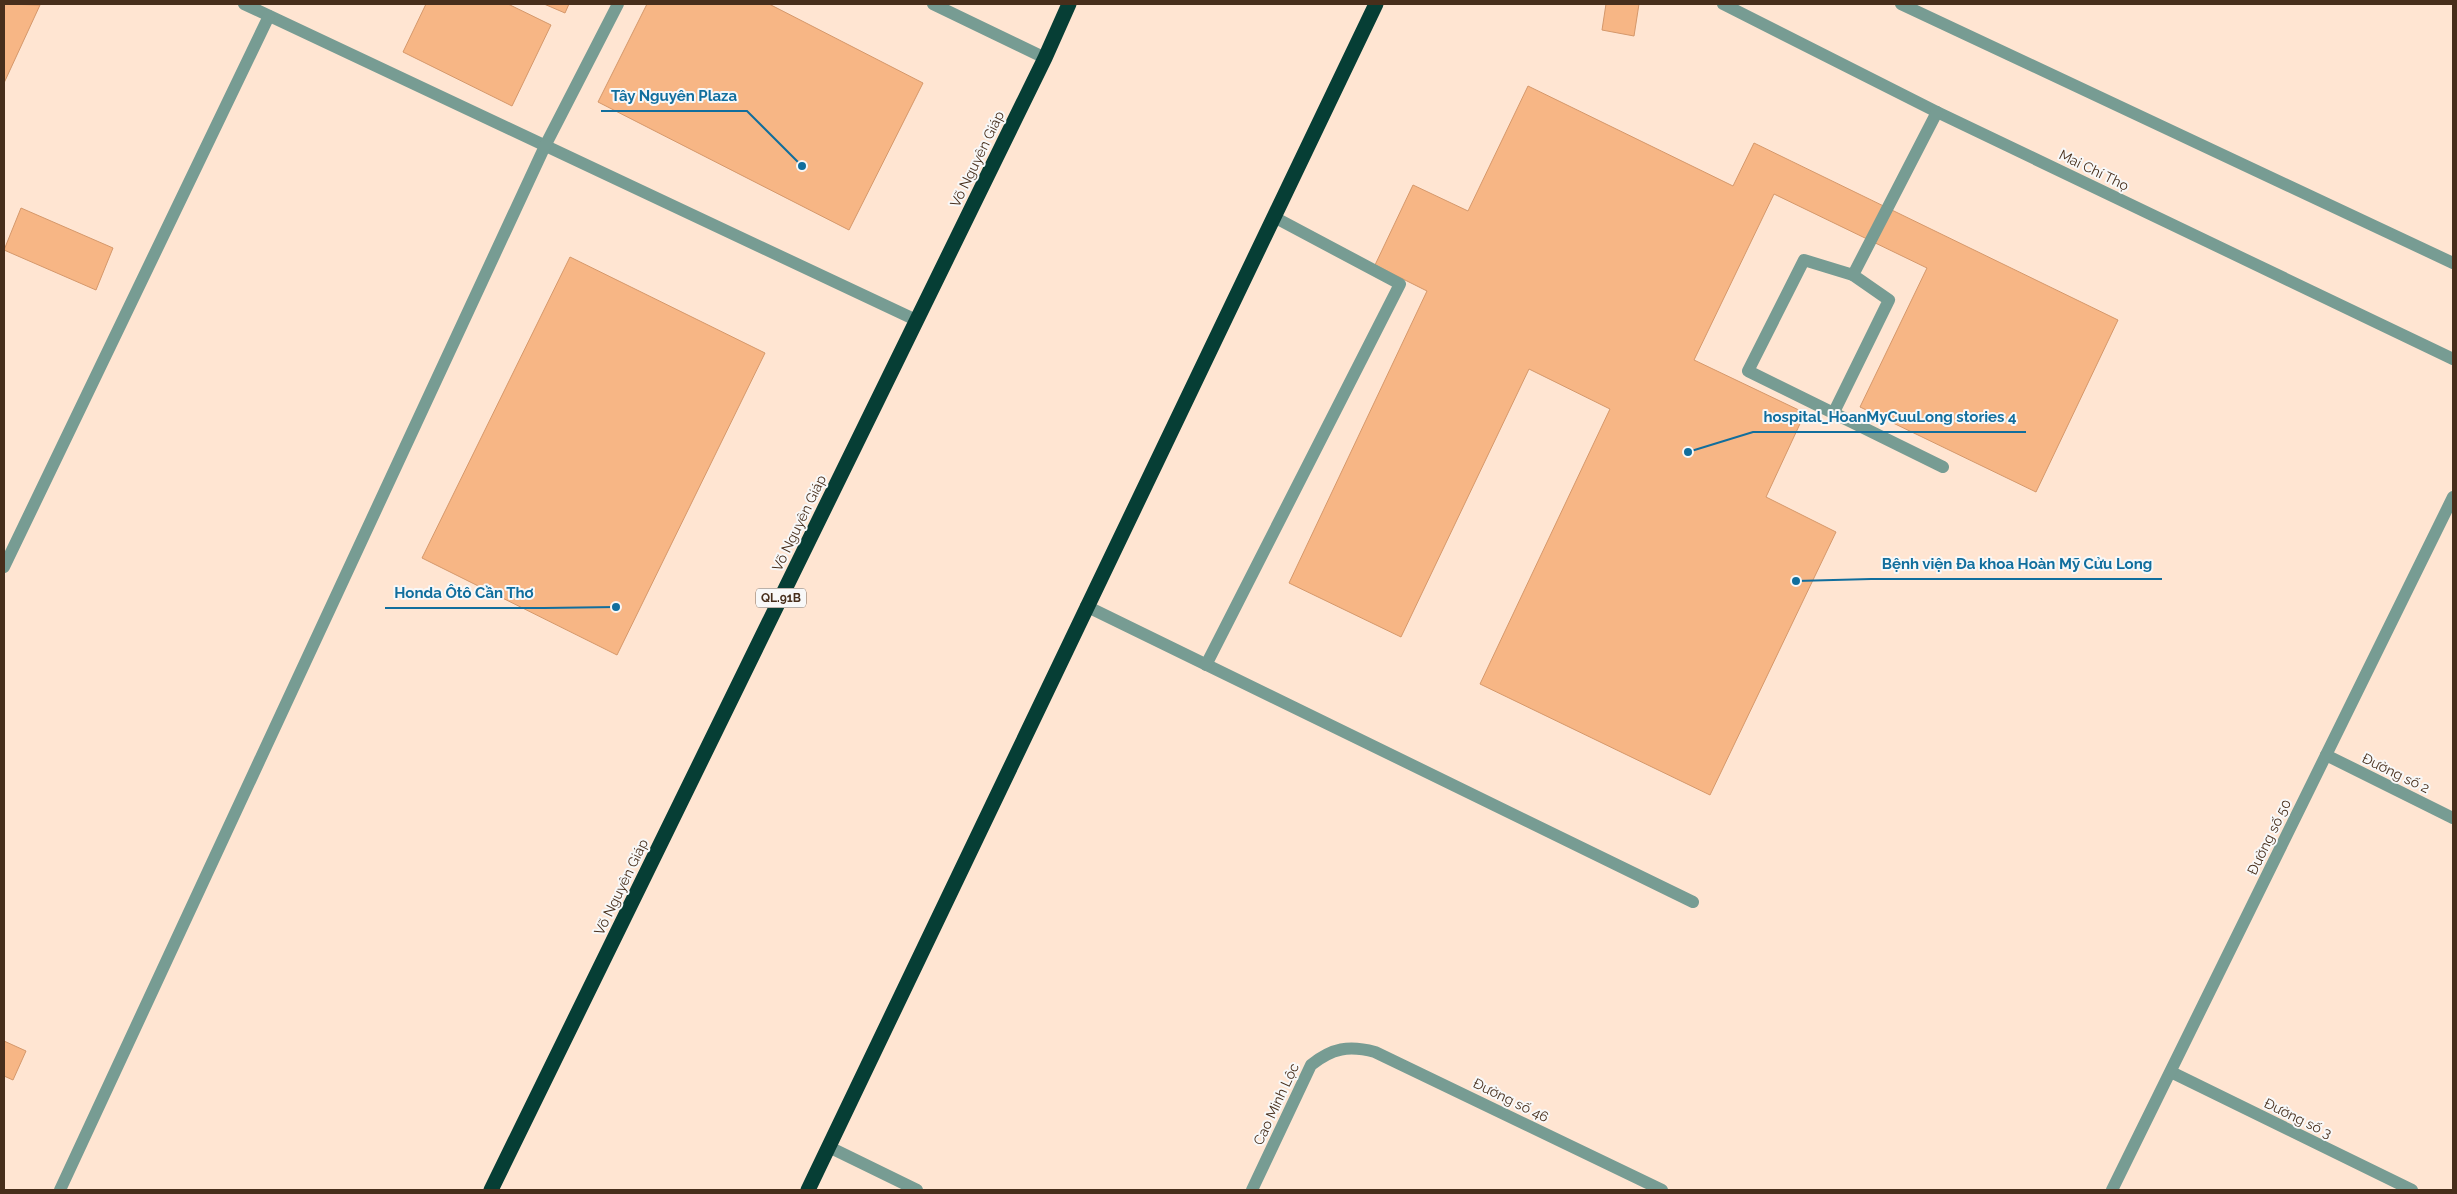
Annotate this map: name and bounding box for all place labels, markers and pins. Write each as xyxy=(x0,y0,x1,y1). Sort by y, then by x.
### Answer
callout: Tây Nguyên Plaza xyxy=(601,81,747,111)
callout: hospital_HoanMyCuuLong stories 4 xyxy=(1753,402,2026,432)
callout: Bệnh viện Đa khoa Hoàn Mỹ Cửu Long xyxy=(1871,549,2162,579)
callout: Honda Ôtô Cần Thơ xyxy=(385,578,544,608)

